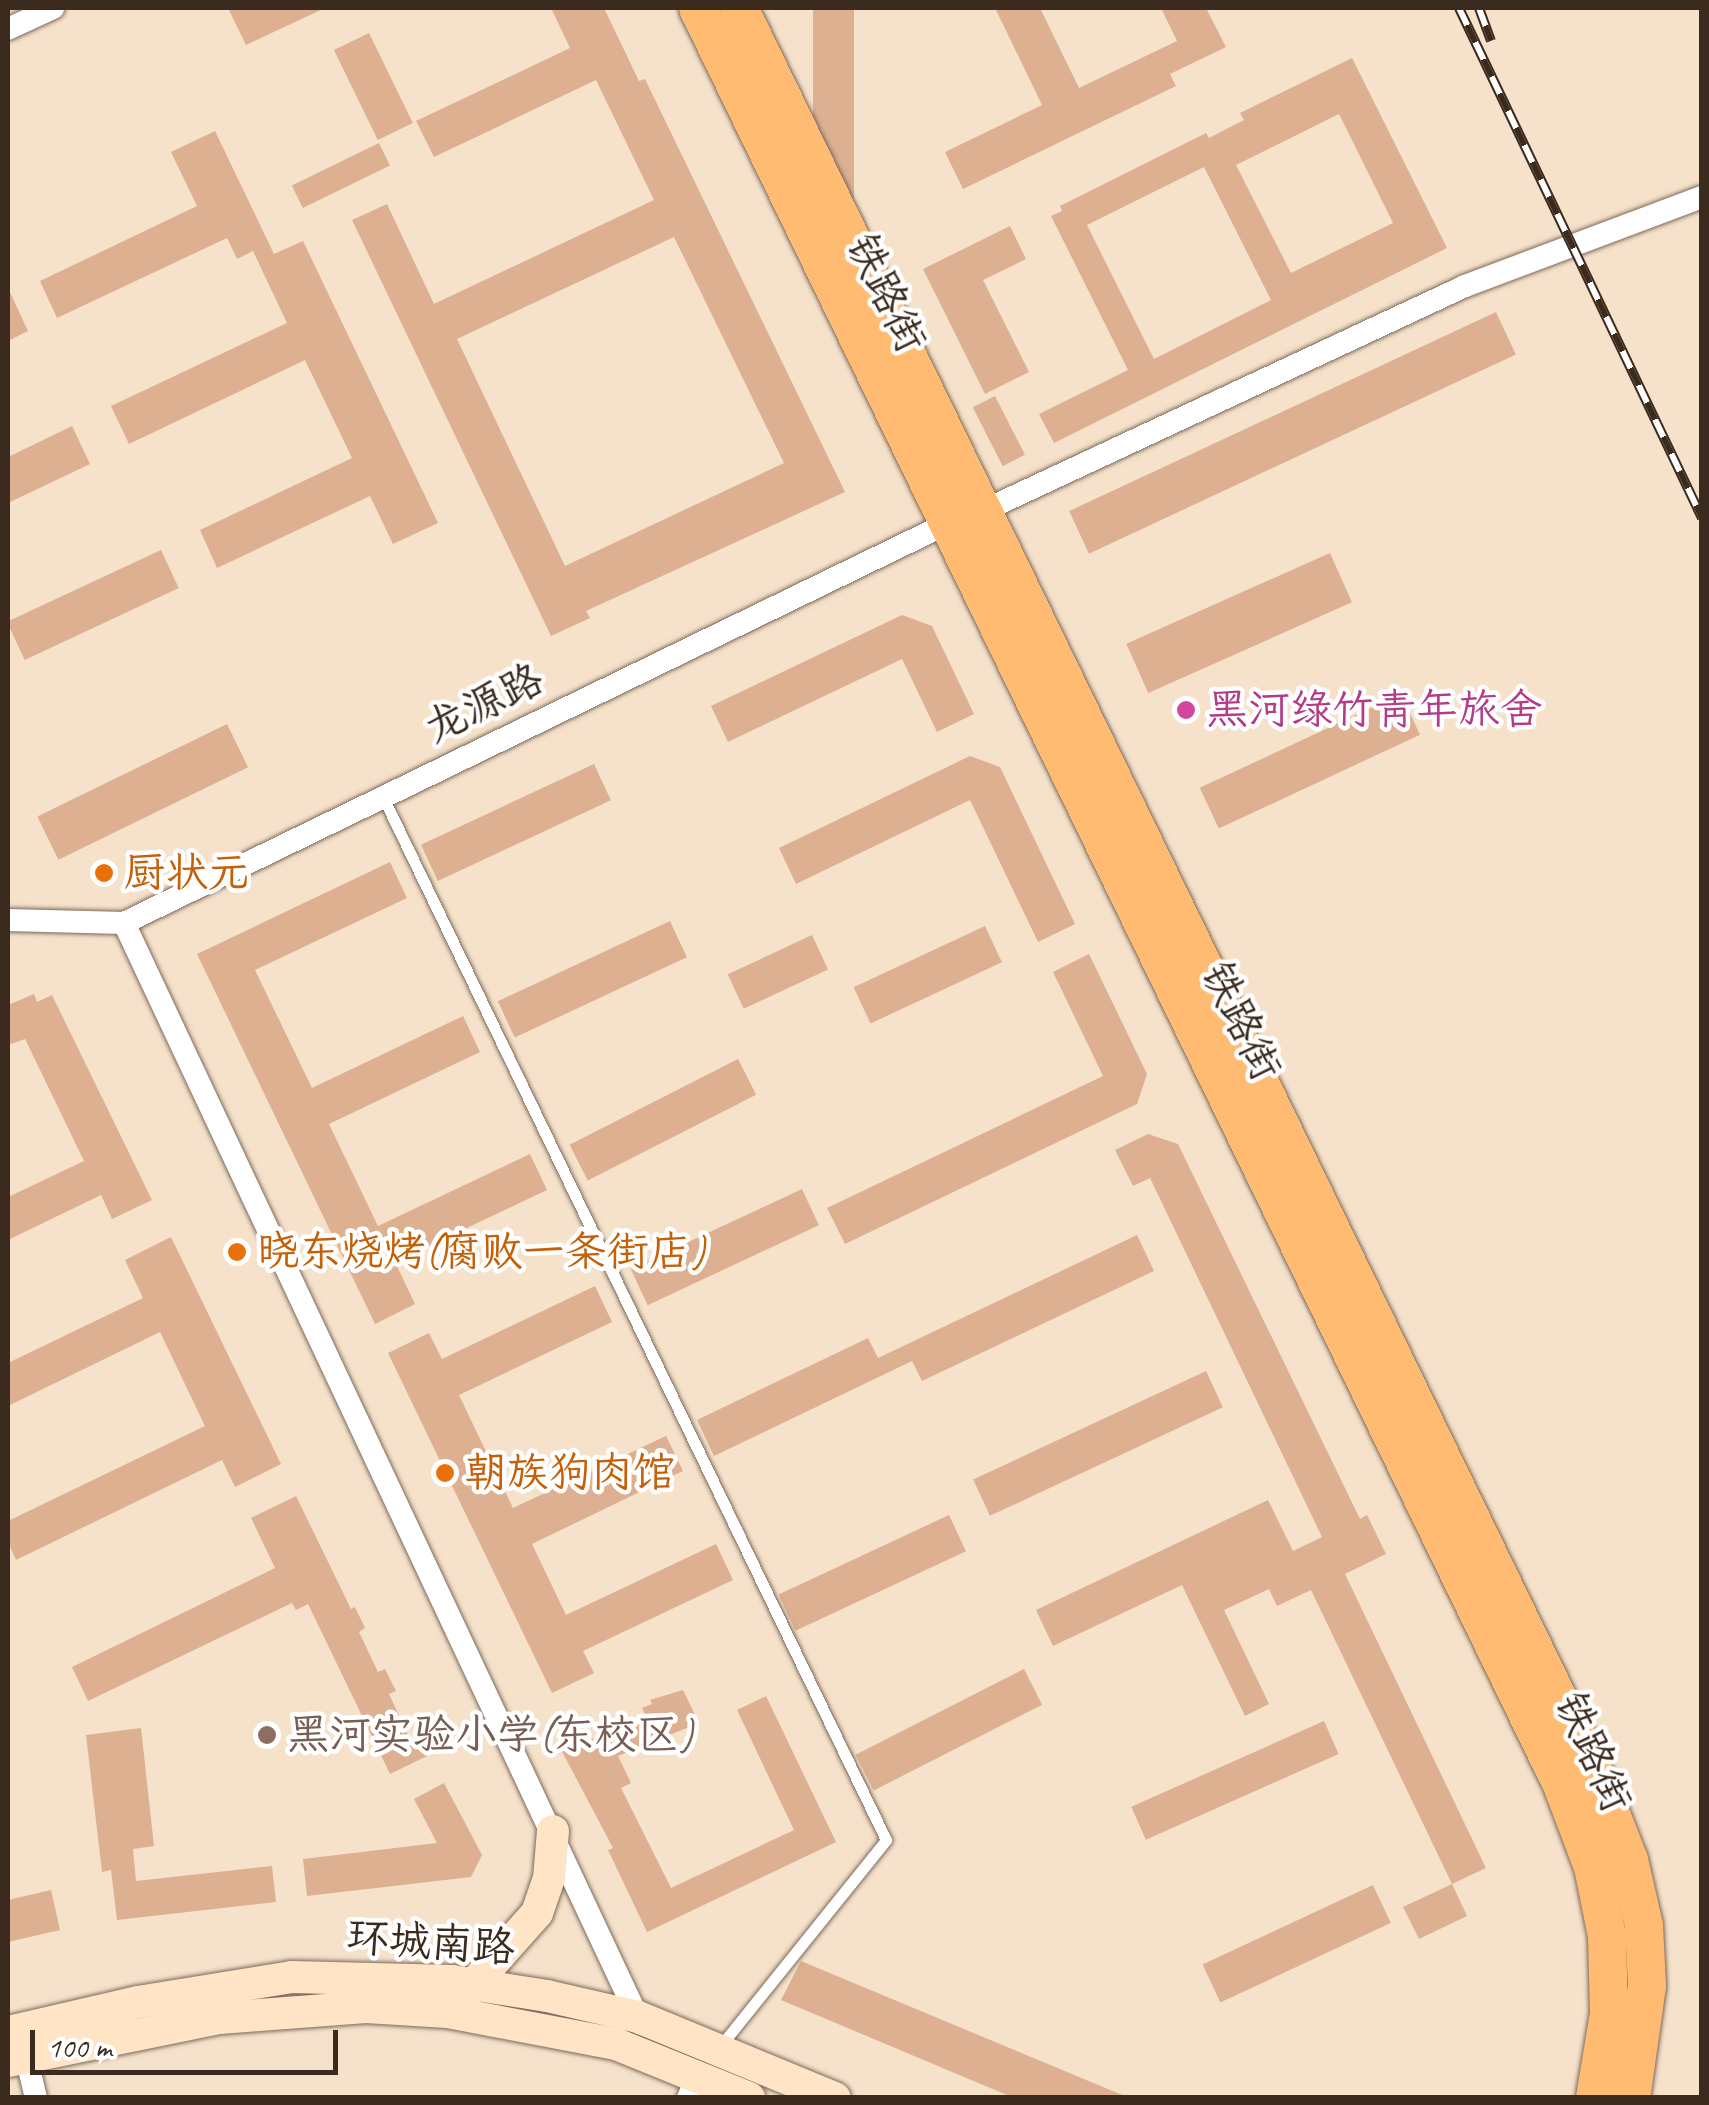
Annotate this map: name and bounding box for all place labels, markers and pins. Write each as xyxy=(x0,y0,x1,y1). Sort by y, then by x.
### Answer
place label: 黑河绿竹青年旅舍 xyxy=(1206,685,1542,735)
marker: 黑河绿竹青年旅舍 xyxy=(1175,699,1197,721)
place label: 厨状元 xyxy=(124,848,250,898)
marker: 厨状元 xyxy=(93,862,115,884)
place label: 晓东烧烤(腐败一条街店) xyxy=(257,1227,705,1277)
marker: 晓东烧烤(腐败一条街店) xyxy=(226,1241,248,1263)
place label: 朝族狗肉馆 xyxy=(465,1448,675,1498)
marker: 朝族狗肉馆 xyxy=(434,1462,456,1484)
place label: 黑河实验小学(东校区) xyxy=(287,1710,693,1760)
marker: 黑河实验小学(东校区) xyxy=(256,1724,278,1746)

